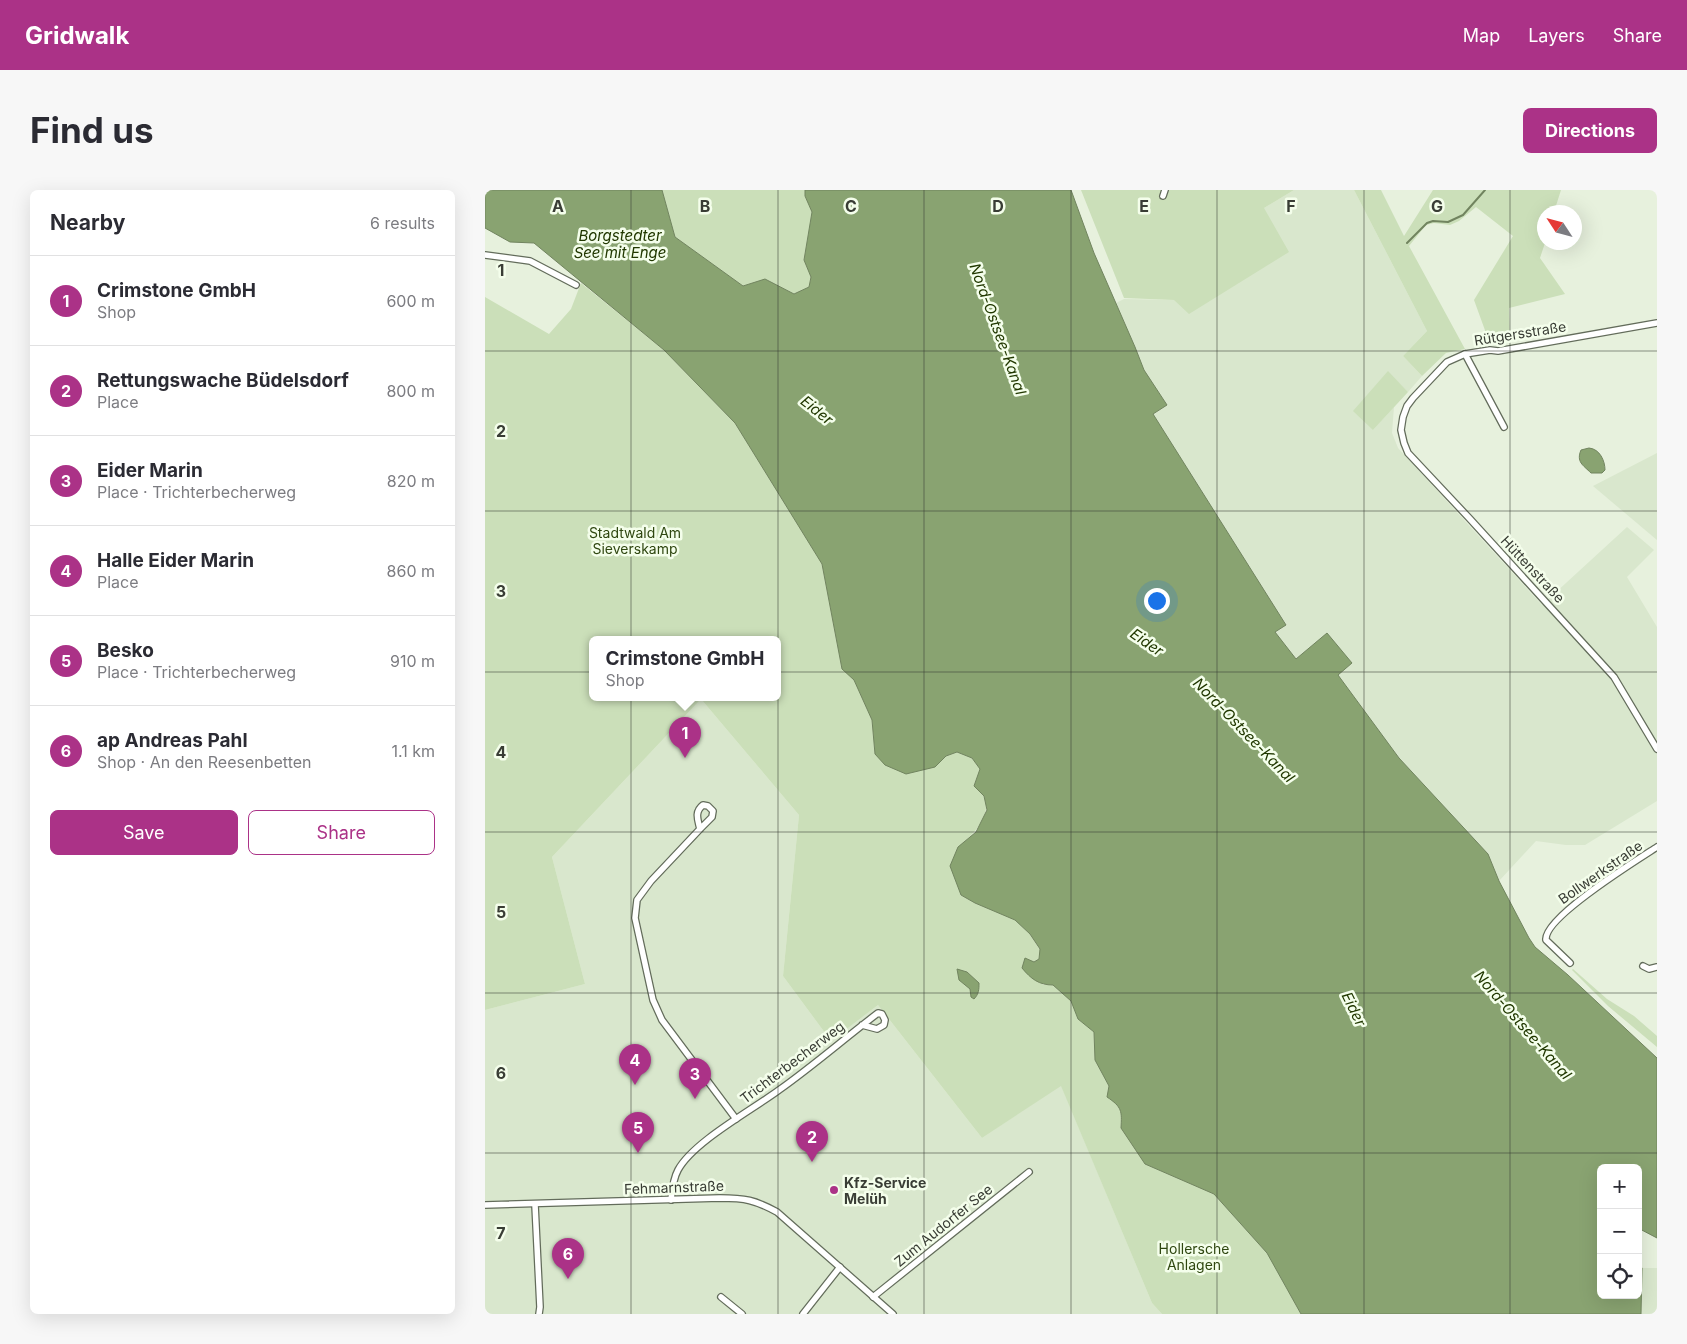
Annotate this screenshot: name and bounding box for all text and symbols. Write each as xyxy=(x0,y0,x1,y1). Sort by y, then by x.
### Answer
text: Gridwalk xyxy=(25,21,129,50)
text: Map xyxy=(1463,25,1500,46)
text: Layers xyxy=(1528,25,1585,46)
text: Share xyxy=(1613,25,1662,46)
button: Directions xyxy=(1523,108,1657,153)
text: Find us xyxy=(30,109,154,151)
text: A xyxy=(552,196,564,216)
text: B xyxy=(700,196,710,216)
text: C xyxy=(845,196,857,216)
text: D xyxy=(992,196,1004,216)
text: E xyxy=(1139,196,1149,216)
text: F xyxy=(1286,196,1296,216)
text: G xyxy=(1431,196,1443,216)
north arrow xyxy=(1537,205,1582,250)
text: Nearby xyxy=(50,210,125,235)
text: 6 results xyxy=(370,213,435,233)
water label: Borgstedter See mit Enge xyxy=(574,226,666,262)
text: 1 xyxy=(498,260,504,280)
water label: Nord-Ostsee-Kanal xyxy=(965,261,1031,398)
text: Crimstone GmbH xyxy=(97,279,256,302)
text: 1 xyxy=(63,291,69,311)
text: 600 m xyxy=(386,291,435,311)
text: Shop xyxy=(97,302,136,322)
street label: Rütgersstraße xyxy=(1473,317,1567,349)
text: Rettungswache Büdelsdorf xyxy=(97,369,349,392)
text: 2 xyxy=(61,381,71,401)
text: 800 m xyxy=(386,381,435,401)
water label: Eider xyxy=(797,391,837,429)
text: Place xyxy=(97,392,139,412)
text: 2 xyxy=(496,421,506,441)
text: Eider Marin xyxy=(97,459,203,482)
text: 3 xyxy=(61,471,71,491)
text: 820 m xyxy=(387,471,435,491)
text: Place · Trichterbecherweg xyxy=(97,482,296,502)
park label: Stadtwald Am Sieverskamp xyxy=(589,524,681,557)
street label: Hüttenstraße xyxy=(1498,532,1568,606)
text: Halle Eider Marin xyxy=(97,549,254,572)
text: 4 xyxy=(61,561,71,581)
text: 860 m xyxy=(387,561,435,581)
text: Place xyxy=(97,572,139,592)
text: 3 xyxy=(496,581,506,601)
your location xyxy=(1144,588,1170,614)
water label: Eider xyxy=(1127,624,1168,660)
popup xyxy=(589,636,781,701)
text: Besko xyxy=(97,639,154,662)
text: Crimstone GmbH xyxy=(606,647,764,670)
text: 5 xyxy=(61,651,71,671)
text: 910 m xyxy=(390,651,435,671)
text: Place · Trichterbecherweg xyxy=(97,662,296,682)
text: Shop xyxy=(606,670,645,690)
water label: Nord-Ostsee-Kanal xyxy=(1189,674,1299,787)
pin: 1 xyxy=(669,717,701,758)
text: ap Andreas Pahl xyxy=(97,729,248,752)
text: 6 xyxy=(61,741,71,761)
text: 1.1 km xyxy=(391,741,435,761)
text: 4 xyxy=(496,742,507,762)
text: Shop · An den Reesenbetten xyxy=(97,752,312,772)
button: Save xyxy=(50,810,238,855)
button: Share xyxy=(248,810,435,855)
street label: Bollwerkstraße xyxy=(1555,837,1645,907)
text: 5 xyxy=(496,902,506,922)
water label: Nord-Ostsee-Kanal xyxy=(1470,967,1576,1084)
water label: Eider xyxy=(1338,989,1371,1030)
street label: Trichterbecherweg xyxy=(737,1017,847,1107)
pin: 4 xyxy=(619,1044,651,1085)
pin: 3 xyxy=(679,1058,711,1099)
text: 6 xyxy=(496,1063,506,1083)
pin: 5 xyxy=(622,1112,654,1153)
pin: 2 xyxy=(796,1121,828,1162)
map controls xyxy=(1597,1164,1642,1299)
button: + xyxy=(1597,1164,1642,1209)
place label: Kfz-Service Melüh xyxy=(844,1174,926,1207)
street label: Fehmarnstraße xyxy=(624,1177,724,1197)
street label: Zum Audorfer See xyxy=(891,1180,995,1270)
marker: Kfz-Service Melüh xyxy=(828,1184,840,1196)
button: − xyxy=(1597,1209,1642,1254)
text: 7 xyxy=(496,1223,506,1243)
pin: 6 xyxy=(552,1238,584,1279)
park label: Hollersche Anlagen xyxy=(1159,1240,1229,1273)
button: locate xyxy=(1597,1254,1642,1299)

